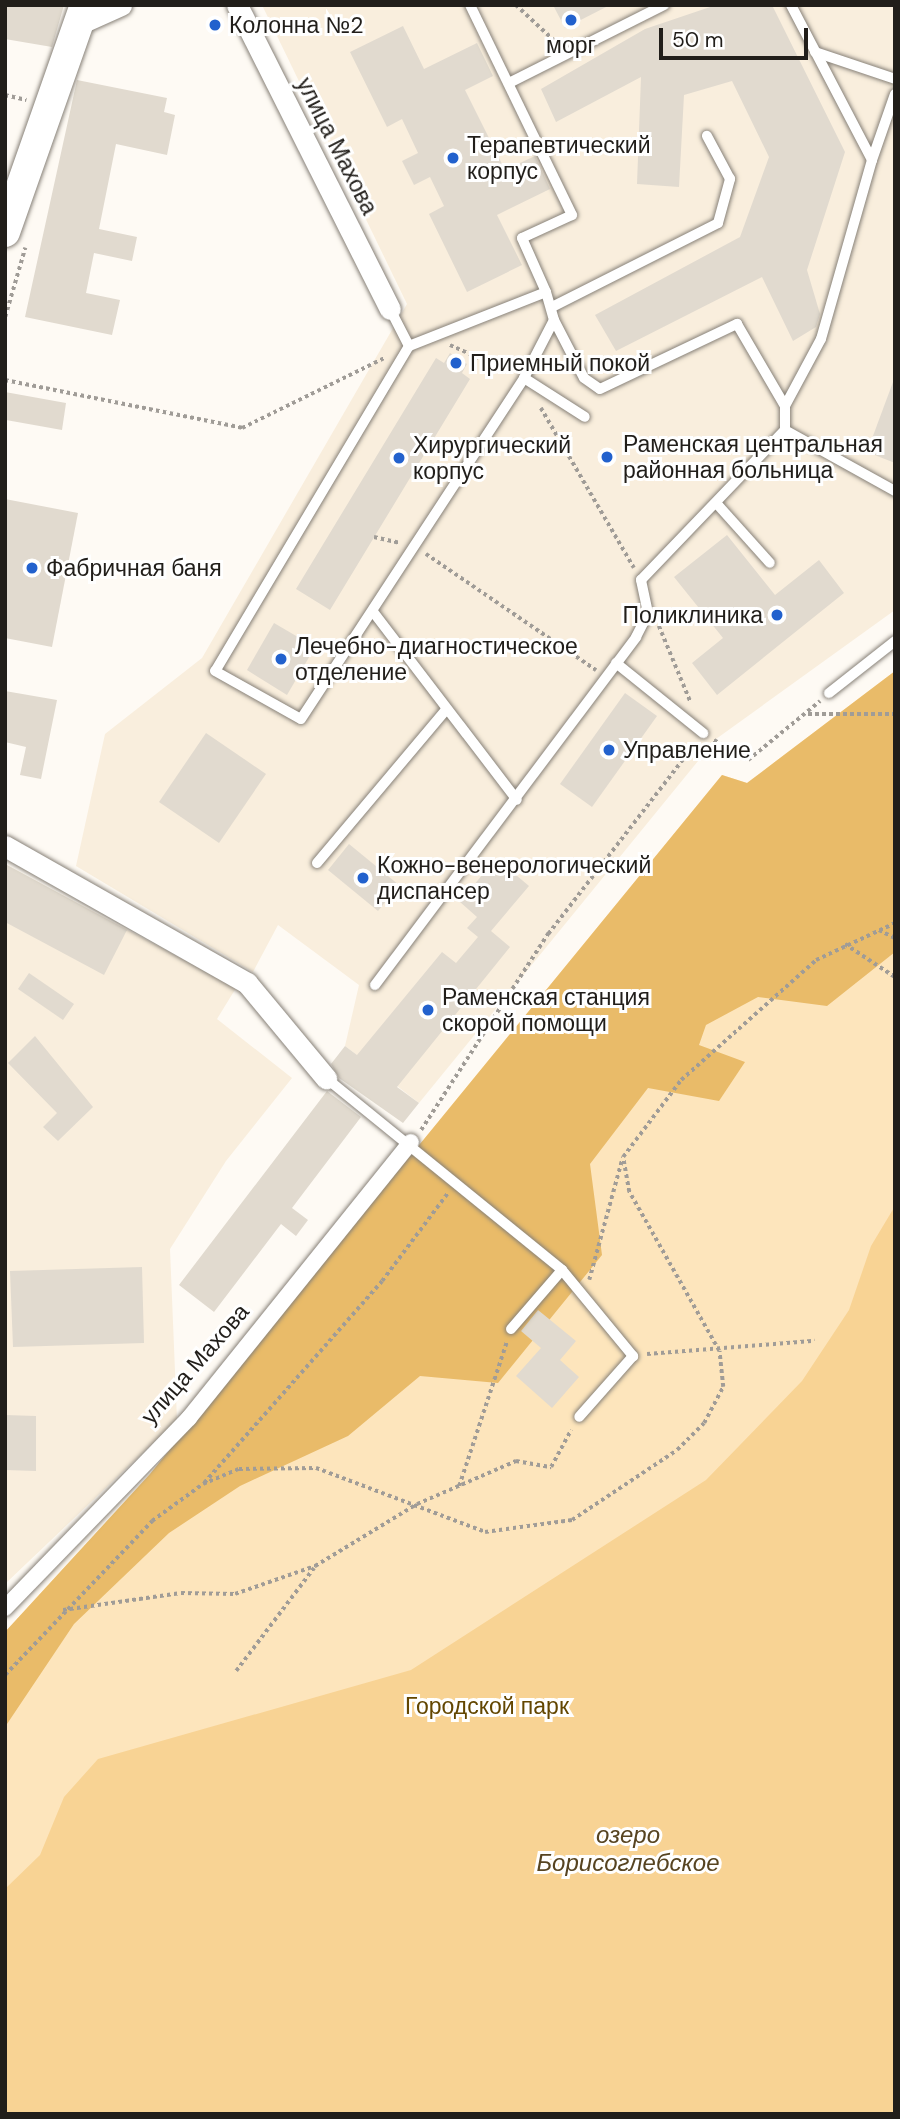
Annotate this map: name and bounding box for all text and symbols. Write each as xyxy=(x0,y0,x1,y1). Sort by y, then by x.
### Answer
place label: Колонна №2 xyxy=(229,11,363,39)
marker: морг xyxy=(563,12,579,28)
scale bar xyxy=(662,14,811,58)
marker: Колонна №2 xyxy=(207,17,223,33)
text: 50 m xyxy=(672,26,723,54)
place label: морг xyxy=(546,31,596,59)
street label: улица Махова xyxy=(291,73,383,219)
place label: Терапевтический корпус xyxy=(467,131,651,185)
marker: Терапевтический корпус xyxy=(445,150,461,166)
place label: Приемный покой xyxy=(470,349,650,377)
marker: Приемный покой xyxy=(448,355,464,371)
place label: Раменская центральная районная больница xyxy=(623,430,883,484)
place label: Хирургический корпус xyxy=(413,431,571,485)
marker: Раменская центральная районная больница xyxy=(597,447,617,467)
marker: Хирургический корпус xyxy=(391,450,407,466)
place label: Фабричная баня xyxy=(46,554,222,582)
marker: Фабричная баня xyxy=(24,560,40,576)
place label: Поликлиника xyxy=(622,601,763,629)
marker: Поликлиника xyxy=(769,607,785,623)
place label: Лечебно-диагностическое отделение xyxy=(295,632,578,686)
marker: Лечебно-диагностическое отделение xyxy=(273,651,289,667)
place label: Управление xyxy=(623,736,751,764)
marker: Управление xyxy=(601,742,617,758)
place label: Кожно-венерологический диспансер xyxy=(377,851,651,905)
marker: Кожно-венерологический диспансер xyxy=(355,870,371,886)
place label: Раменская станция скорой помощи xyxy=(442,983,650,1037)
marker: Раменская станция скорой помощи xyxy=(420,1002,436,1018)
street label: улица Махова xyxy=(135,1298,255,1430)
park label: Городской парк xyxy=(405,1692,569,1720)
water label: озеро Борисоглебское xyxy=(537,1821,719,1877)

